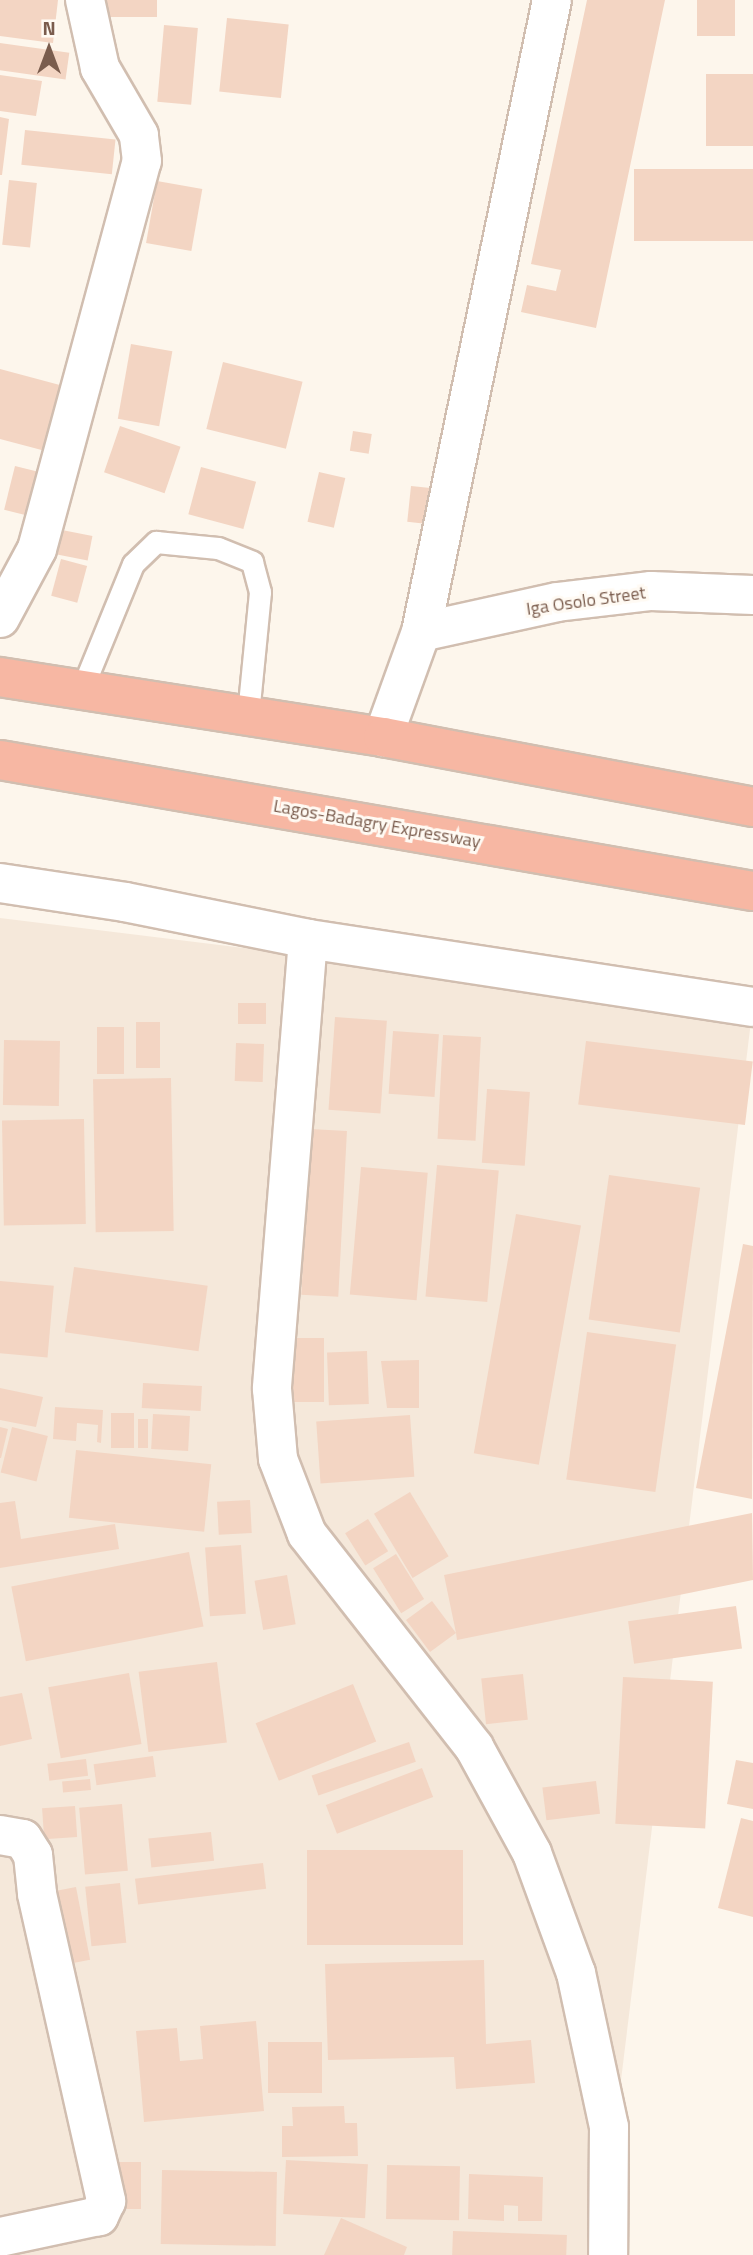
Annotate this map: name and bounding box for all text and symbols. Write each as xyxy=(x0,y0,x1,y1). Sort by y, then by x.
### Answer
text: N xyxy=(42,13,56,42)
north arrow xyxy=(14,14,84,84)
street label: Iga Osolo Street xyxy=(525,582,647,620)
street label: Lagos-Badagry Expressway xyxy=(272,795,482,853)

